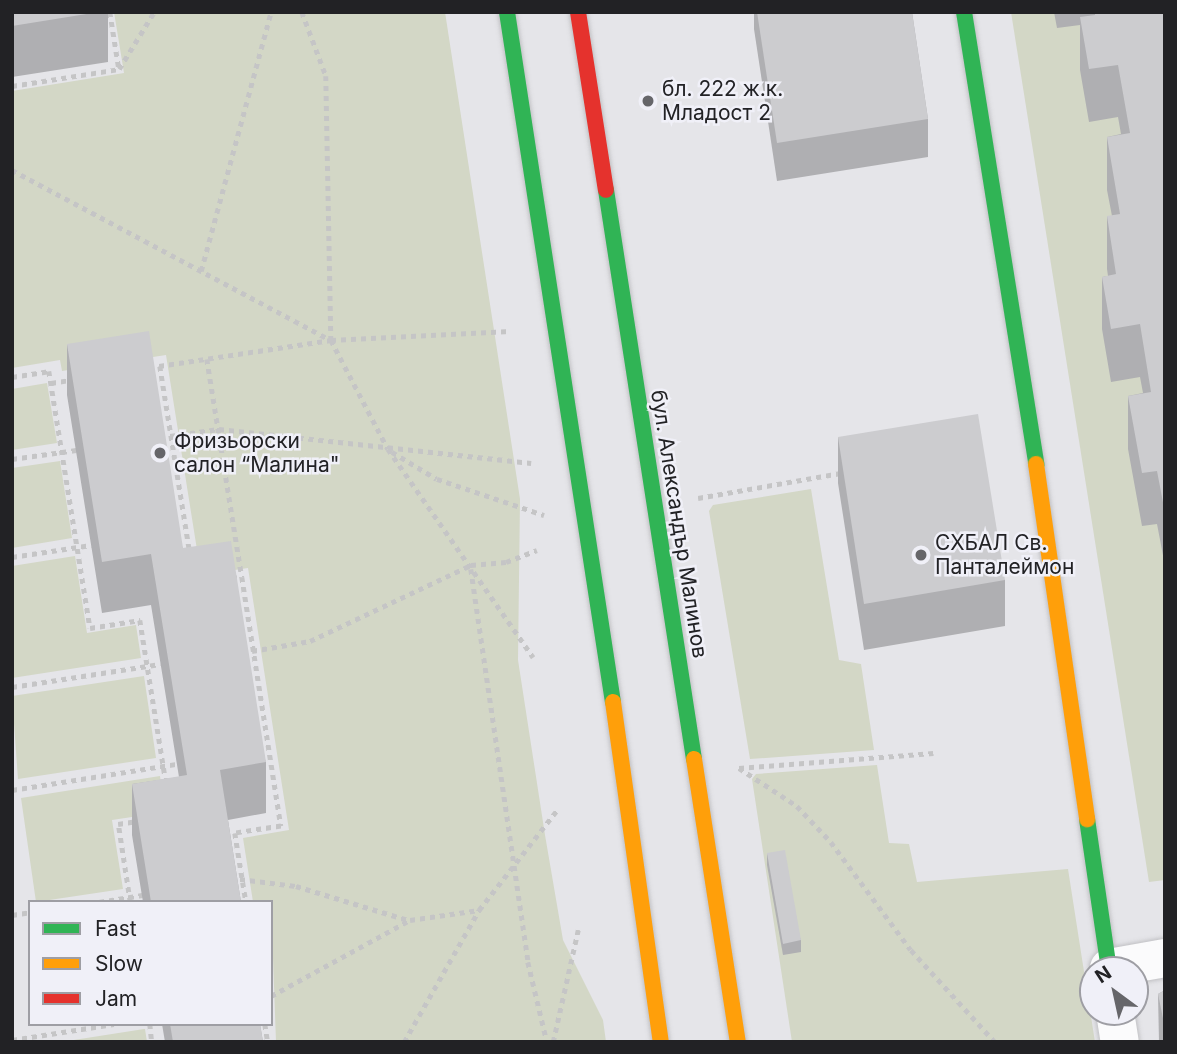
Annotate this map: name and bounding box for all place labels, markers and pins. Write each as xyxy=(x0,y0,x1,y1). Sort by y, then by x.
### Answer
place label: бл. 222 ж.к. Младост 2 xyxy=(662,76,783,126)
marker: бл. 222 ж.к. Младост 2 xyxy=(640,93,656,109)
place label: Фризьорски салон “Малина" xyxy=(174,428,339,478)
marker: Фризьорски салон “Малина" xyxy=(152,445,168,461)
place label: СХБАЛ Св. Панталеймон xyxy=(935,530,1074,580)
marker: СХБАЛ Св. Панталеймон xyxy=(913,547,929,563)

